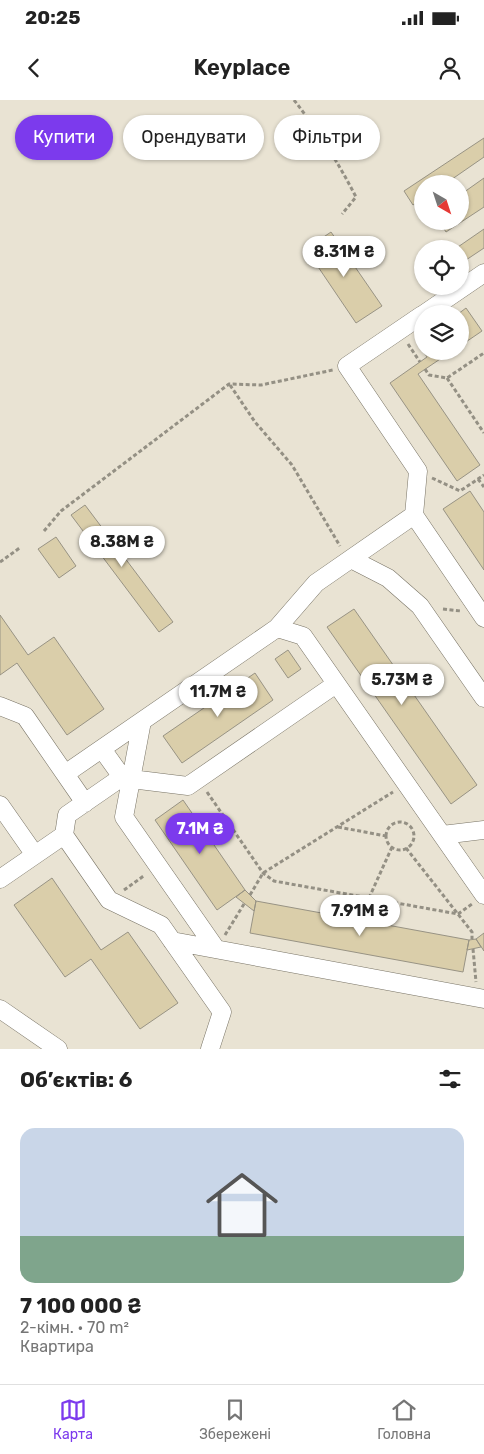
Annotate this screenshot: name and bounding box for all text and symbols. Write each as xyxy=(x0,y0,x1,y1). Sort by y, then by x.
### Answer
text: 20:25 xyxy=(25,6,80,29)
icon: back xyxy=(20,54,48,82)
text: Keyplace xyxy=(194,54,290,81)
icon: person xyxy=(436,54,464,82)
chip: Купити xyxy=(15,115,113,160)
chip: Орендувати xyxy=(123,115,264,160)
chip: Фільтри xyxy=(274,115,380,160)
north arrow xyxy=(414,175,469,230)
map controls xyxy=(414,175,469,360)
pin: 8.31M ₴ xyxy=(298,236,390,278)
button: locate xyxy=(414,240,469,295)
text: 8.31M ₴ xyxy=(313,242,375,261)
button: layers xyxy=(414,305,469,360)
pin: 8.38M ₴ xyxy=(76,526,168,568)
text: 8.38M ₴ xyxy=(90,532,154,551)
pin: 5.73M ₴ xyxy=(356,664,448,706)
text: 5.73M ₴ xyxy=(371,670,433,689)
pin: 11.7M ₴ xyxy=(172,676,264,718)
text: 11.7M ₴ xyxy=(190,682,246,701)
pin: 7.1M ₴ xyxy=(159,812,241,855)
text: 7.1M ₴ xyxy=(176,819,224,838)
pin: 7.91M ₴ xyxy=(314,894,406,937)
text: 7.91M ₴ xyxy=(331,901,389,920)
icon: filters xyxy=(436,1065,464,1093)
text: Об’єктів: 6 xyxy=(20,1067,132,1092)
icon: home xyxy=(197,1160,287,1250)
text: 7 100 000 ₴ xyxy=(20,1293,142,1318)
text: 2-кімн. · 70 m² xyxy=(20,1318,129,1337)
text: Квартира xyxy=(20,1337,94,1356)
tab: Карта xyxy=(53,1396,93,1443)
tab: Збережені xyxy=(199,1396,271,1443)
tab: Головна xyxy=(377,1396,431,1443)

